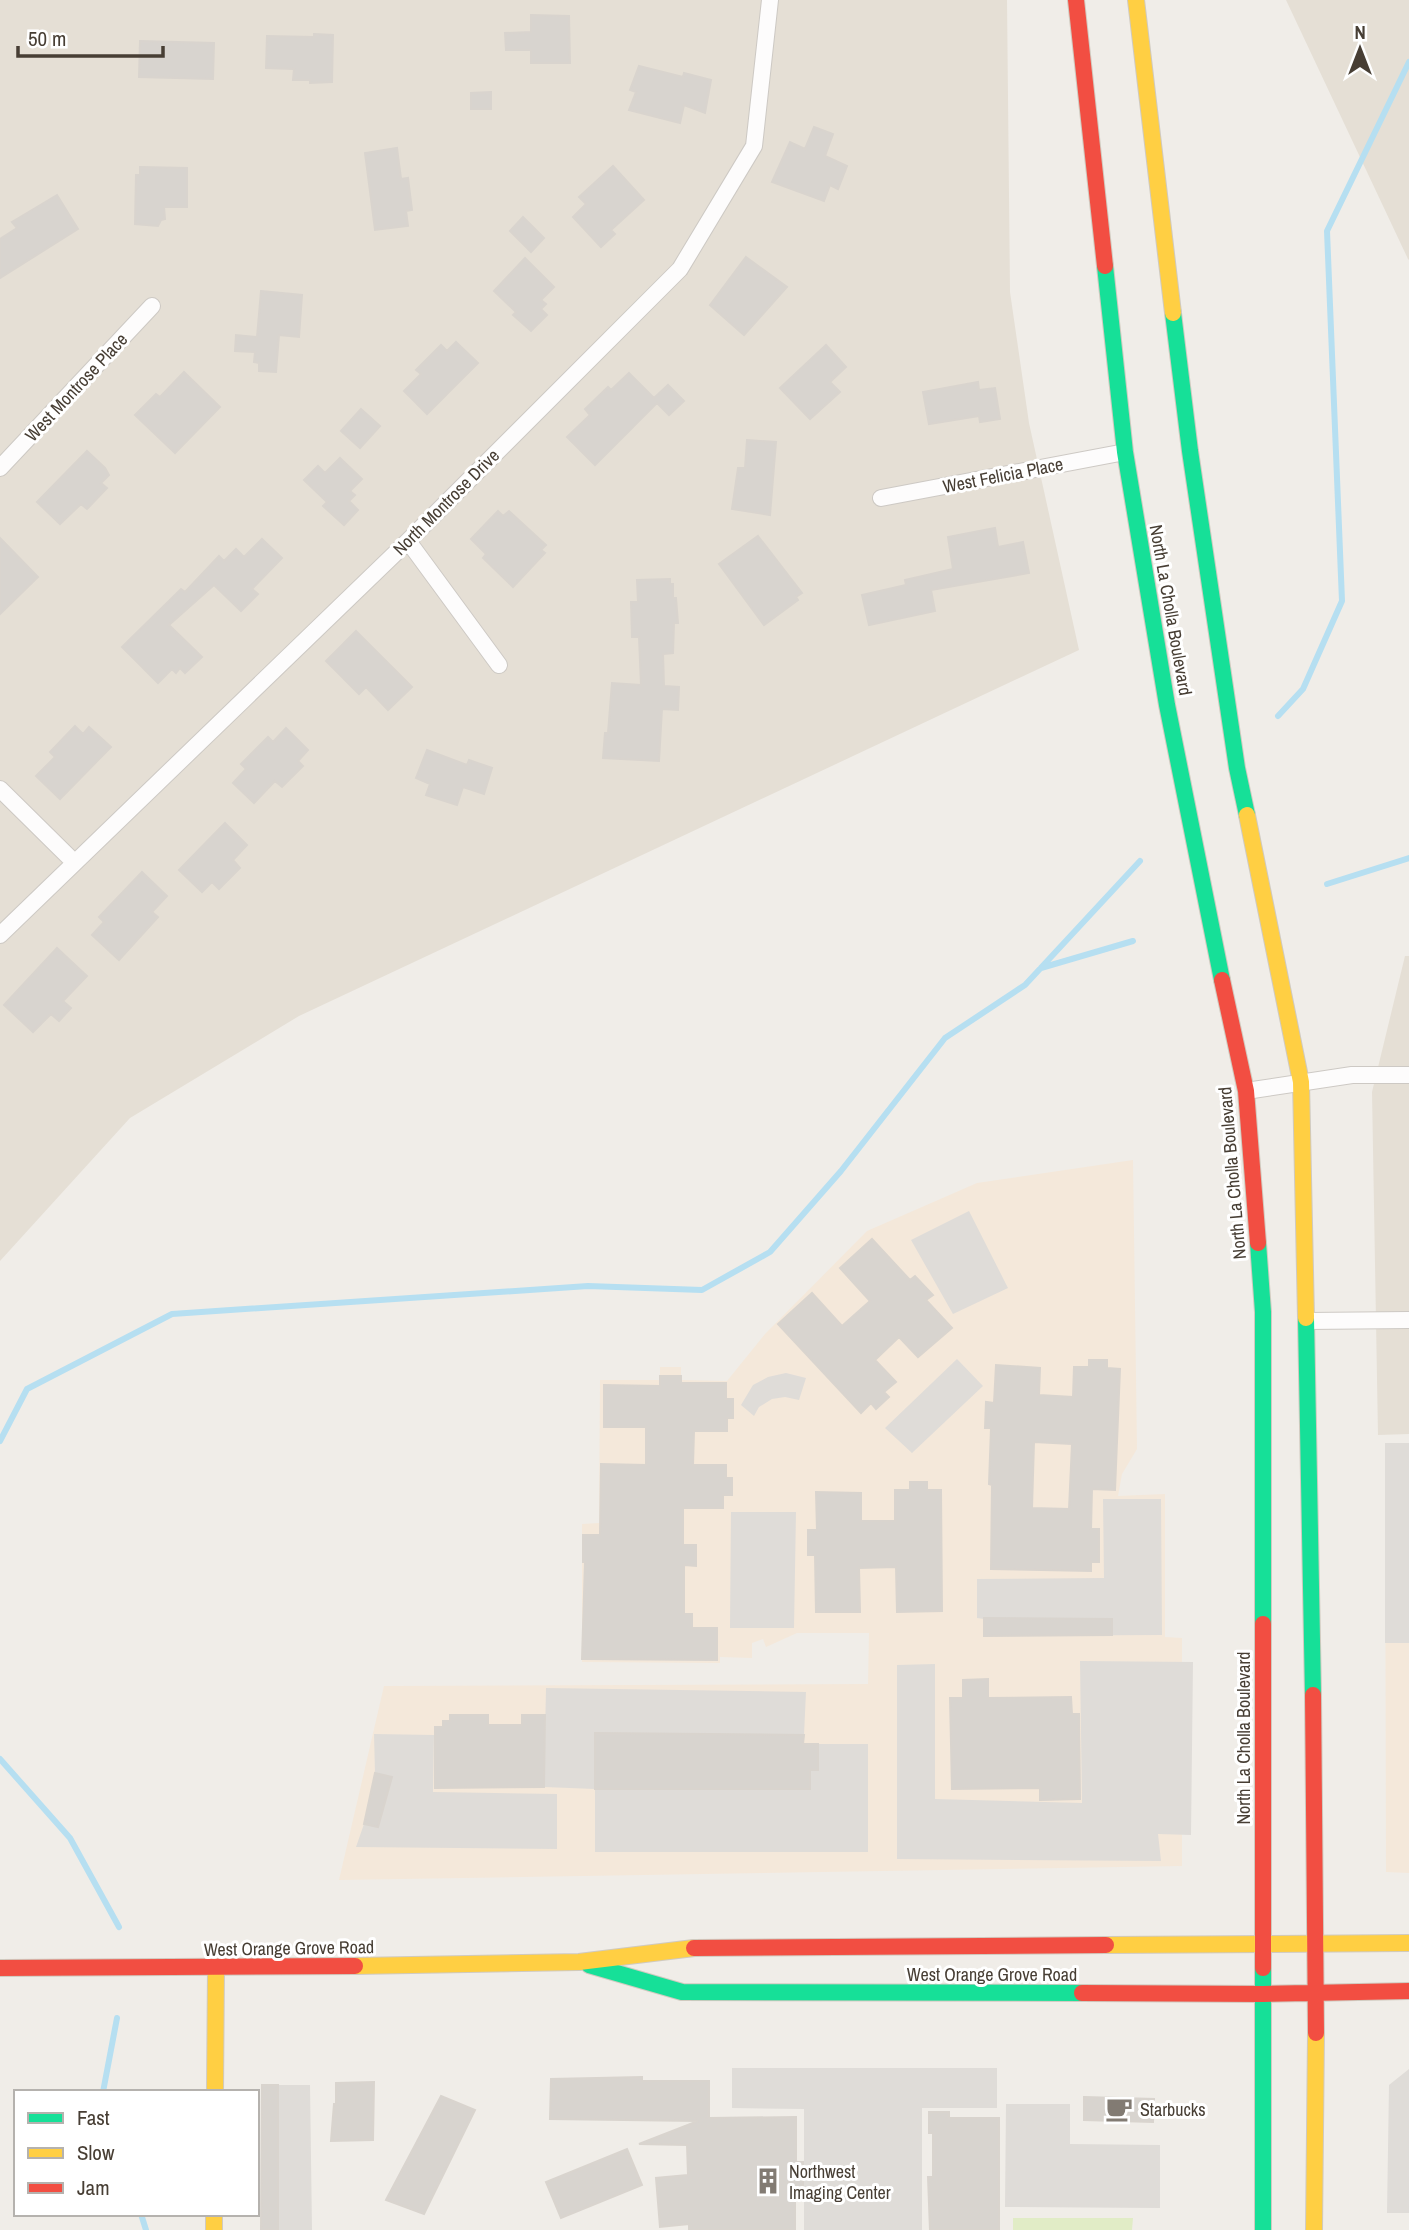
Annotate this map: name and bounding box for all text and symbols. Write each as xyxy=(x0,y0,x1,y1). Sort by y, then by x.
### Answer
scale bar xyxy=(18,14,163,58)
north arrow xyxy=(1325,14,1395,84)
text: N xyxy=(1354,19,1366,45)
text: 50 m xyxy=(28,24,66,53)
street label: West Montrose Place xyxy=(19,327,133,447)
street label: North Montrose Drive xyxy=(387,443,505,561)
street label: West Felicia Place xyxy=(941,451,1065,499)
street label: North La Cholla Boulevard xyxy=(1144,523,1198,697)
street label: North La Cholla Boulevard xyxy=(1212,1086,1252,1260)
street label: North La Cholla Boulevard xyxy=(1231,1651,1256,1825)
street label: West Orange Grove Road xyxy=(204,1934,374,1962)
street label: West Orange Grove Road xyxy=(907,1962,1077,1987)
legend xyxy=(14,2090,259,2216)
cafe icon: Starbucks xyxy=(1104,2094,1134,2124)
place label: Starbucks xyxy=(1140,2097,1206,2122)
text: Fast xyxy=(77,2103,110,2132)
text: Slow xyxy=(77,2138,115,2167)
place label: Northwest Imaging Center xyxy=(789,2159,891,2205)
building icon: Northwest Imaging Center xyxy=(753,2166,783,2196)
text: Jam xyxy=(77,2173,110,2202)

